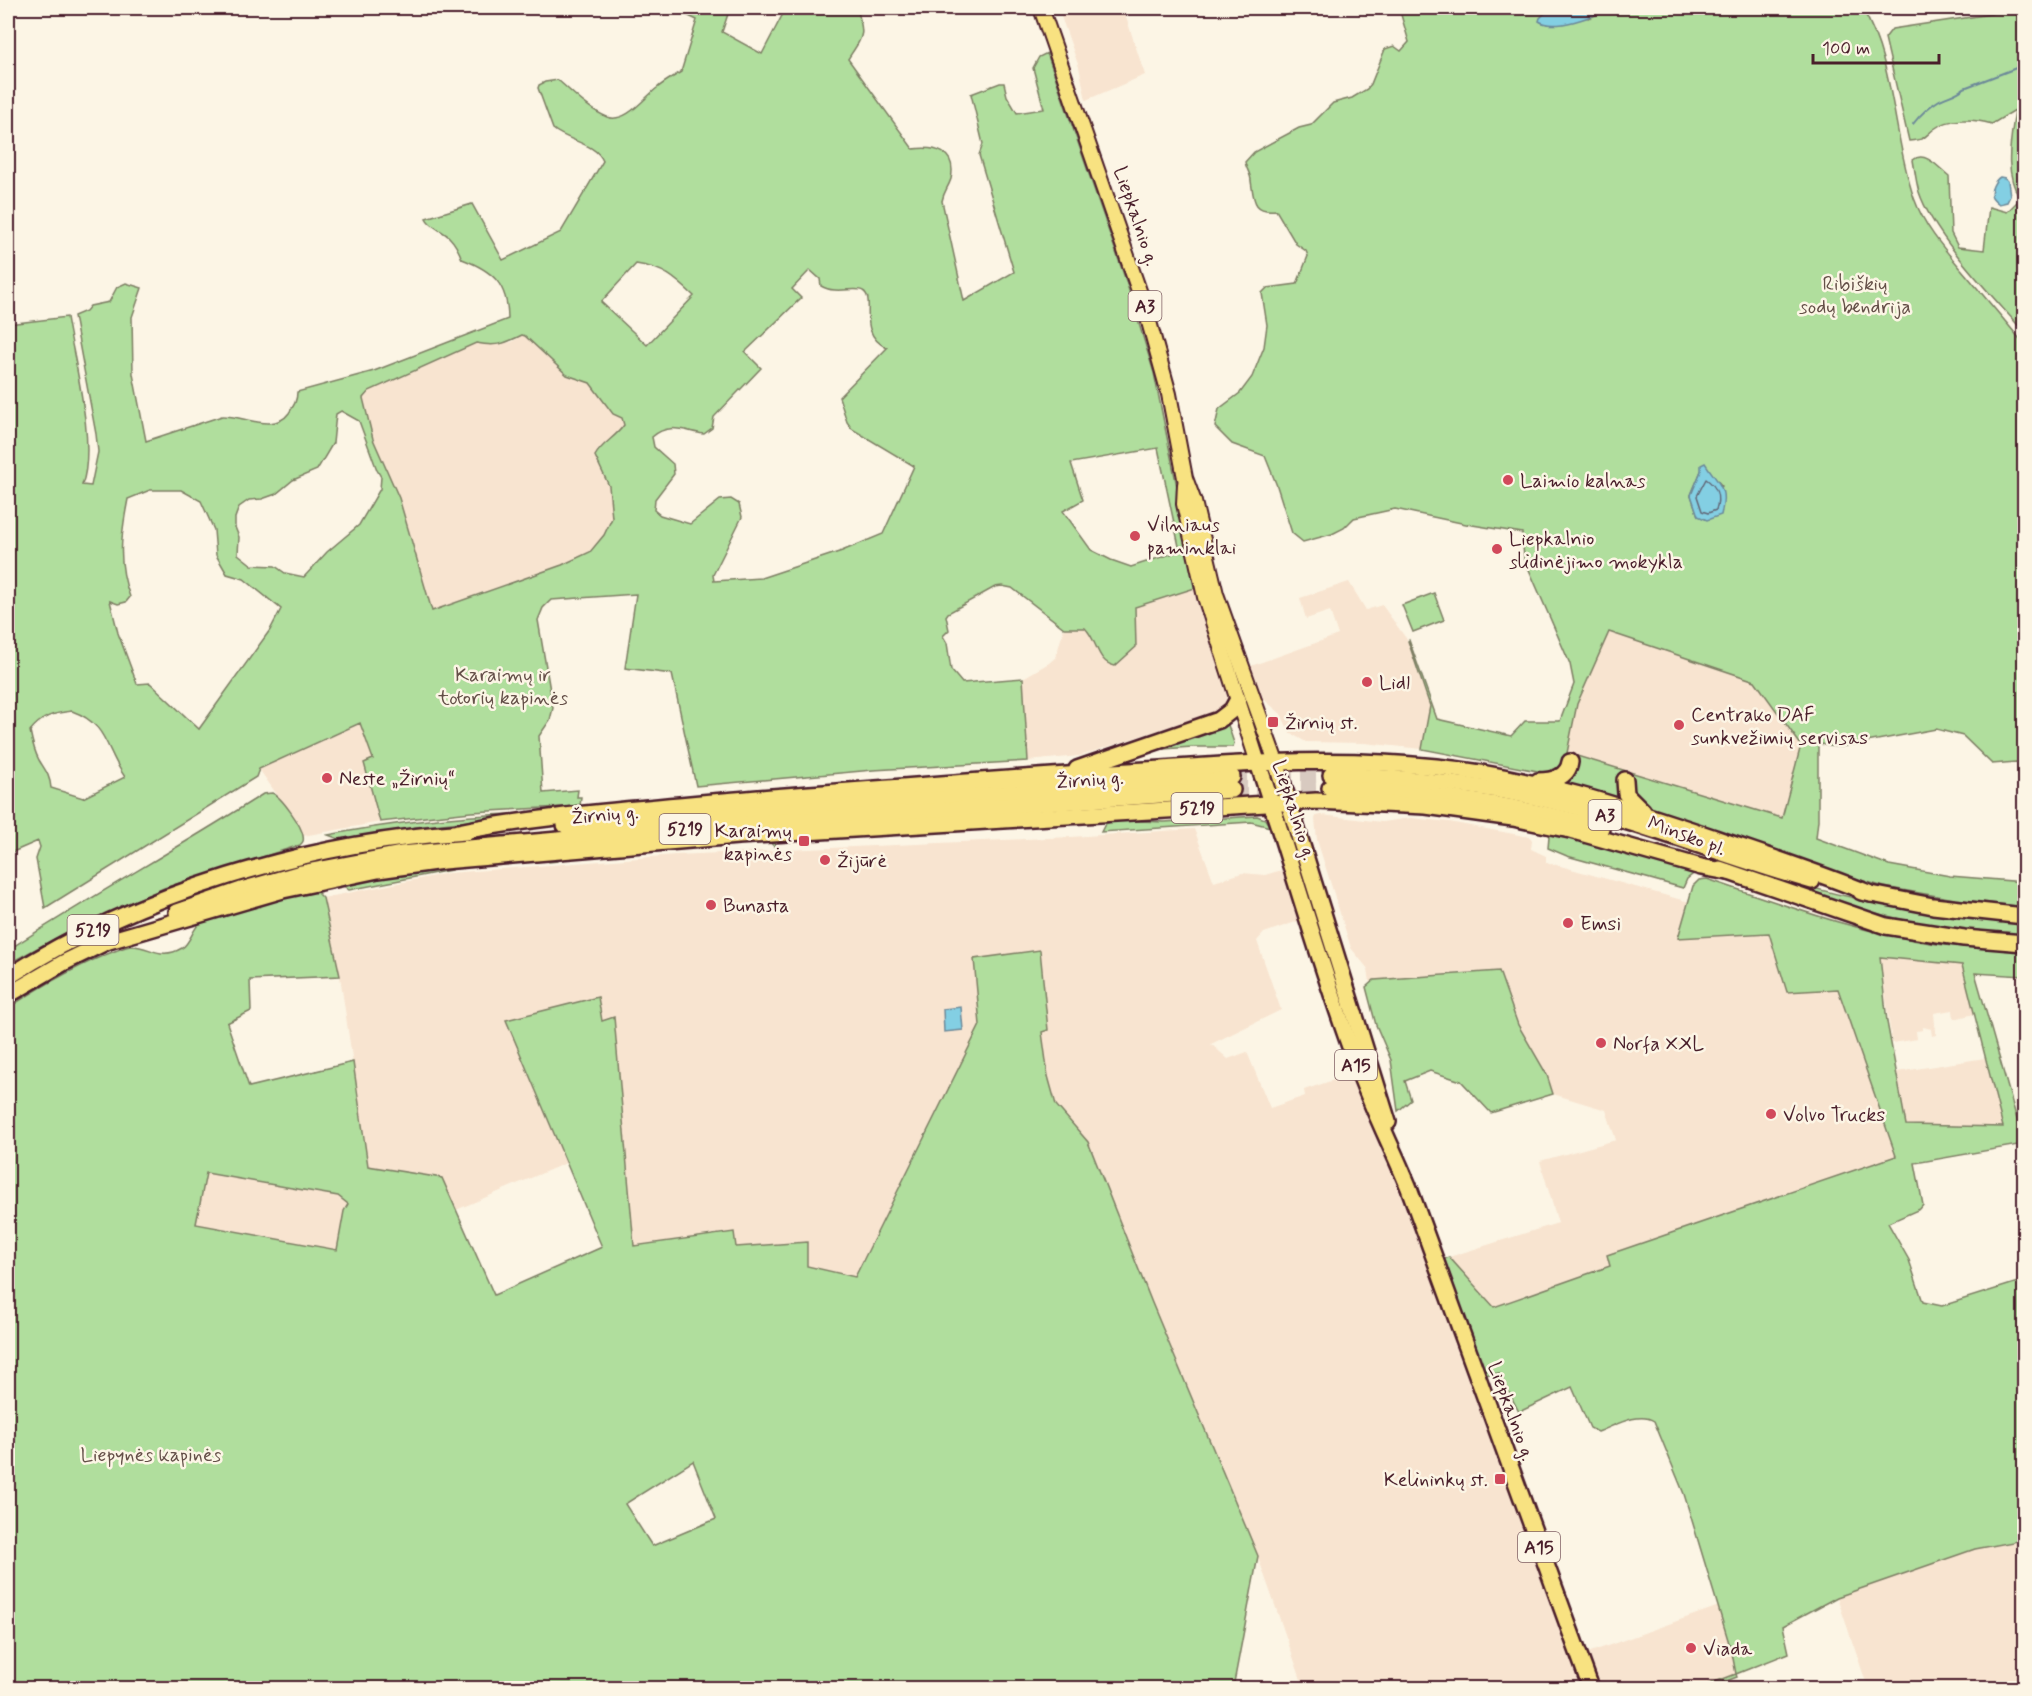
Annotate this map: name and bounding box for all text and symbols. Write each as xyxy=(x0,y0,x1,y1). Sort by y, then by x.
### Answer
scale bar xyxy=(1813,27,1939,65)
text: 100 m xyxy=(1822,37,1870,61)
street label: Liepkalnio g. xyxy=(1106,163,1165,270)
park label: Ribiškių sodų bendrija xyxy=(1799,271,1911,321)
road number: A3 xyxy=(1128,291,1162,321)
place label: Laimio kalnas xyxy=(1520,468,1646,495)
marker: Laimio kalnas xyxy=(1501,473,1515,487)
place label: Vilniaus paminklai xyxy=(1147,512,1236,562)
place label: Liepkalnio slidinėjimo mokykla xyxy=(1509,526,1683,576)
marker: Vilniaus paminklai xyxy=(1128,529,1142,543)
marker: Liepkalnio slidinėjimo mokykla xyxy=(1490,542,1504,556)
park label: Karaimų ir totorių kapinės xyxy=(437,662,568,712)
place label: Lidl xyxy=(1379,670,1410,697)
marker: Lidl xyxy=(1360,675,1374,689)
place label: Centrako DAF sunkvežimių servisas xyxy=(1691,702,1868,752)
place label: Žirnių st. xyxy=(1285,710,1358,737)
marker: Žirnių st. xyxy=(1266,715,1280,729)
marker: Centrako DAF sunkvežimių servisas xyxy=(1672,718,1686,732)
street label: Liepkalnio g. xyxy=(1265,757,1322,864)
street label: Žirnių g. xyxy=(1056,765,1125,796)
place label: Neste „Žirnių“ xyxy=(339,766,455,793)
marker: Neste „Žirnių“ xyxy=(320,771,334,785)
road number: 5219 xyxy=(1172,793,1222,823)
street label: Žirnių g. xyxy=(570,799,640,832)
road number: A3 xyxy=(1588,800,1622,830)
street label: Minsko pl. xyxy=(1644,810,1729,863)
road number: 5219 xyxy=(660,814,710,844)
place label: Karaimų kapinės xyxy=(714,818,793,868)
marker: Karaimų kapinės xyxy=(797,834,811,848)
place label: Žijūrė xyxy=(837,848,887,875)
marker: Žijūrė xyxy=(818,853,832,867)
place label: Bunasta xyxy=(723,893,789,920)
marker: Bunasta xyxy=(704,898,718,912)
place label: Emsi xyxy=(1580,911,1621,938)
road number: 5219 xyxy=(68,915,118,945)
marker: Emsi xyxy=(1561,916,1575,930)
place label: Norfa XXL xyxy=(1613,1031,1704,1058)
marker: Norfa XXL xyxy=(1594,1036,1608,1050)
road number: A15 xyxy=(1335,1050,1377,1080)
place label: Volvo Trucks xyxy=(1783,1102,1885,1129)
marker: Volvo Trucks xyxy=(1764,1107,1778,1121)
street label: Liepkalnio g. xyxy=(1480,1358,1541,1465)
park label: Liepynės kapinės xyxy=(81,1442,222,1469)
place label: Kelininkų st. xyxy=(1384,1467,1488,1494)
marker: Kelininkų st. xyxy=(1493,1472,1507,1486)
road number: A15 xyxy=(1518,1532,1560,1562)
place label: Viada xyxy=(1703,1636,1753,1663)
marker: Viada xyxy=(1684,1641,1698,1655)

